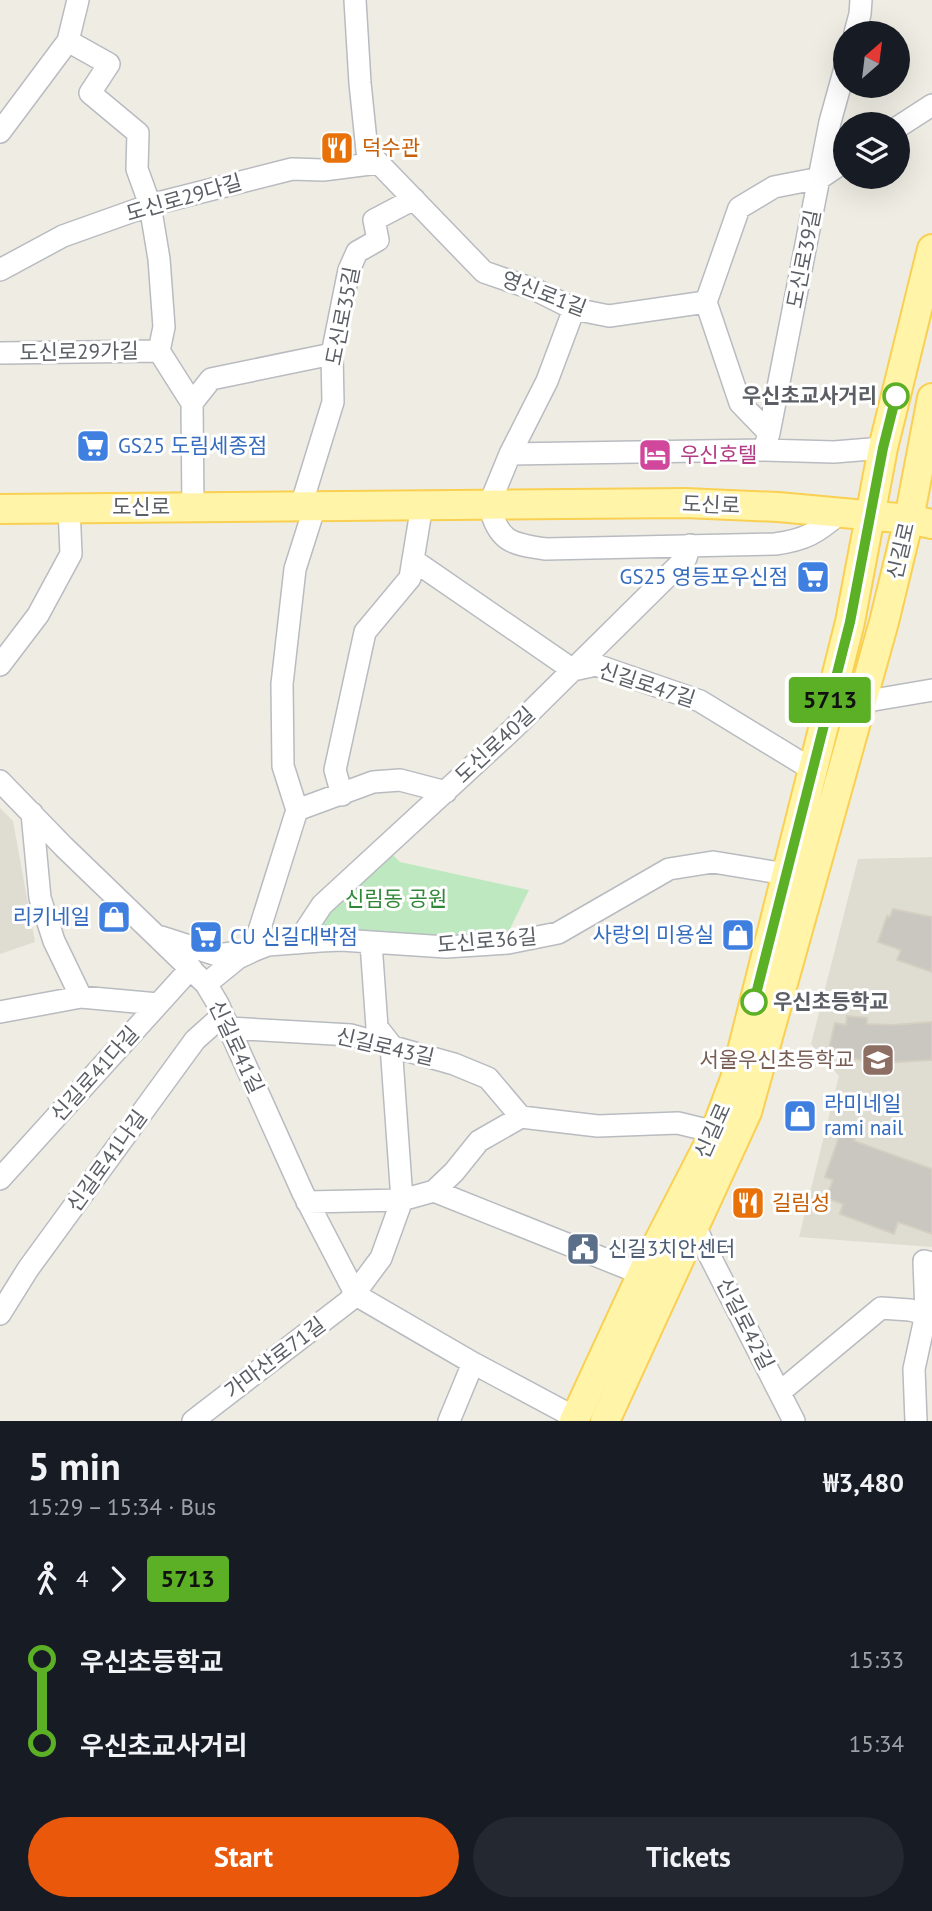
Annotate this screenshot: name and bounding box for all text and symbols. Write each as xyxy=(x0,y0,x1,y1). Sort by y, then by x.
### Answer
north arrow xyxy=(833,21,910,98)
map controls xyxy=(833,21,910,189)
button: layers xyxy=(833,112,910,189)
restaurant icon: 덕수관 xyxy=(318,129,356,167)
place label: 덕수관 xyxy=(362,134,420,161)
street label: 도신로29다길 xyxy=(123,168,245,227)
street label: 도신로39길 xyxy=(781,207,826,311)
street label: 도신로35길 xyxy=(320,264,365,368)
street label: 영신로1길 xyxy=(498,265,590,322)
street label: 도신로29가길 xyxy=(19,337,139,366)
place label: 우신초교사거리 xyxy=(742,382,877,409)
marker: 우신초교사거리 xyxy=(883,383,909,409)
supermarket icon: GS25 도림세종점 xyxy=(74,427,112,465)
place label: GS25 도림세종점 xyxy=(118,432,267,459)
hotel icon: 우신호텔 xyxy=(636,436,674,474)
place label: 우신호텔 xyxy=(680,441,757,468)
street label: 도신로 xyxy=(682,490,740,519)
street label: 도신로 xyxy=(112,493,170,520)
street label: 신길로 xyxy=(881,520,920,582)
supermarket icon: GS25 영등포우신점 xyxy=(794,558,832,596)
place label: GS25 영등포우신점 xyxy=(620,563,788,590)
street label: 신길로47길 xyxy=(595,656,699,713)
line badge: 5713 xyxy=(781,677,879,723)
text: 5713 xyxy=(803,684,857,715)
street label: 도신로40길 xyxy=(449,701,540,789)
park label: 신림동 공원 xyxy=(345,885,447,912)
shop icon: 리키네일 xyxy=(95,898,133,936)
place label: 리키네일 xyxy=(13,903,90,930)
shop icon: 사랑의 미용실 xyxy=(719,916,757,954)
supermarket icon: CU 신길대박점 xyxy=(187,918,225,956)
place label: 사랑의 미용실 xyxy=(592,921,714,948)
place label: CU 신길대박점 xyxy=(230,923,358,950)
street label: 도신로36길 xyxy=(436,923,538,958)
place label: 우신초등학교 xyxy=(773,988,889,1015)
marker: 우신초등학교 xyxy=(741,989,767,1015)
street label: 신길로41길 xyxy=(203,996,270,1098)
street label: 신길로41다길 xyxy=(45,1020,145,1127)
street label: 신길로43길 xyxy=(333,1022,437,1071)
school or university icon: 서울우신초등학교 xyxy=(859,1041,897,1079)
place label: 서울우신초등학교 xyxy=(699,1046,854,1073)
place label: 라미네일 rami nail xyxy=(824,1090,904,1141)
shop icon: 라미네일 rami nail xyxy=(781,1097,819,1135)
street label: 신길로 xyxy=(688,1099,737,1163)
street label: 신길로41나길 xyxy=(61,1104,153,1217)
restaurant icon: 길림성 xyxy=(729,1184,767,1222)
place label: 길림성 xyxy=(772,1189,830,1216)
public building icon: 신길3치안센터 xyxy=(564,1230,602,1268)
place label: 신길3치안센터 xyxy=(608,1235,735,1262)
street label: 신길로42길 xyxy=(711,1273,780,1375)
street label: 가마산로71길 xyxy=(219,1311,331,1404)
text: 5 min xyxy=(28,1441,121,1490)
text: ₩3,480 xyxy=(823,1466,904,1499)
text: 15:29 – 15:34 · Bus xyxy=(28,1492,216,1521)
icon: walk xyxy=(28,1560,66,1598)
icon: forward xyxy=(99,1560,137,1598)
text: 5713 xyxy=(161,1563,215,1594)
text: 4 xyxy=(76,1564,89,1593)
text: 우신초등학교 xyxy=(80,1645,224,1678)
text: 15:33 xyxy=(849,1645,904,1674)
text: 우신초교사거리 xyxy=(80,1729,247,1762)
text: 15:34 xyxy=(849,1729,904,1758)
button: Start xyxy=(28,1817,459,1897)
button: Tickets xyxy=(473,1817,904,1897)

